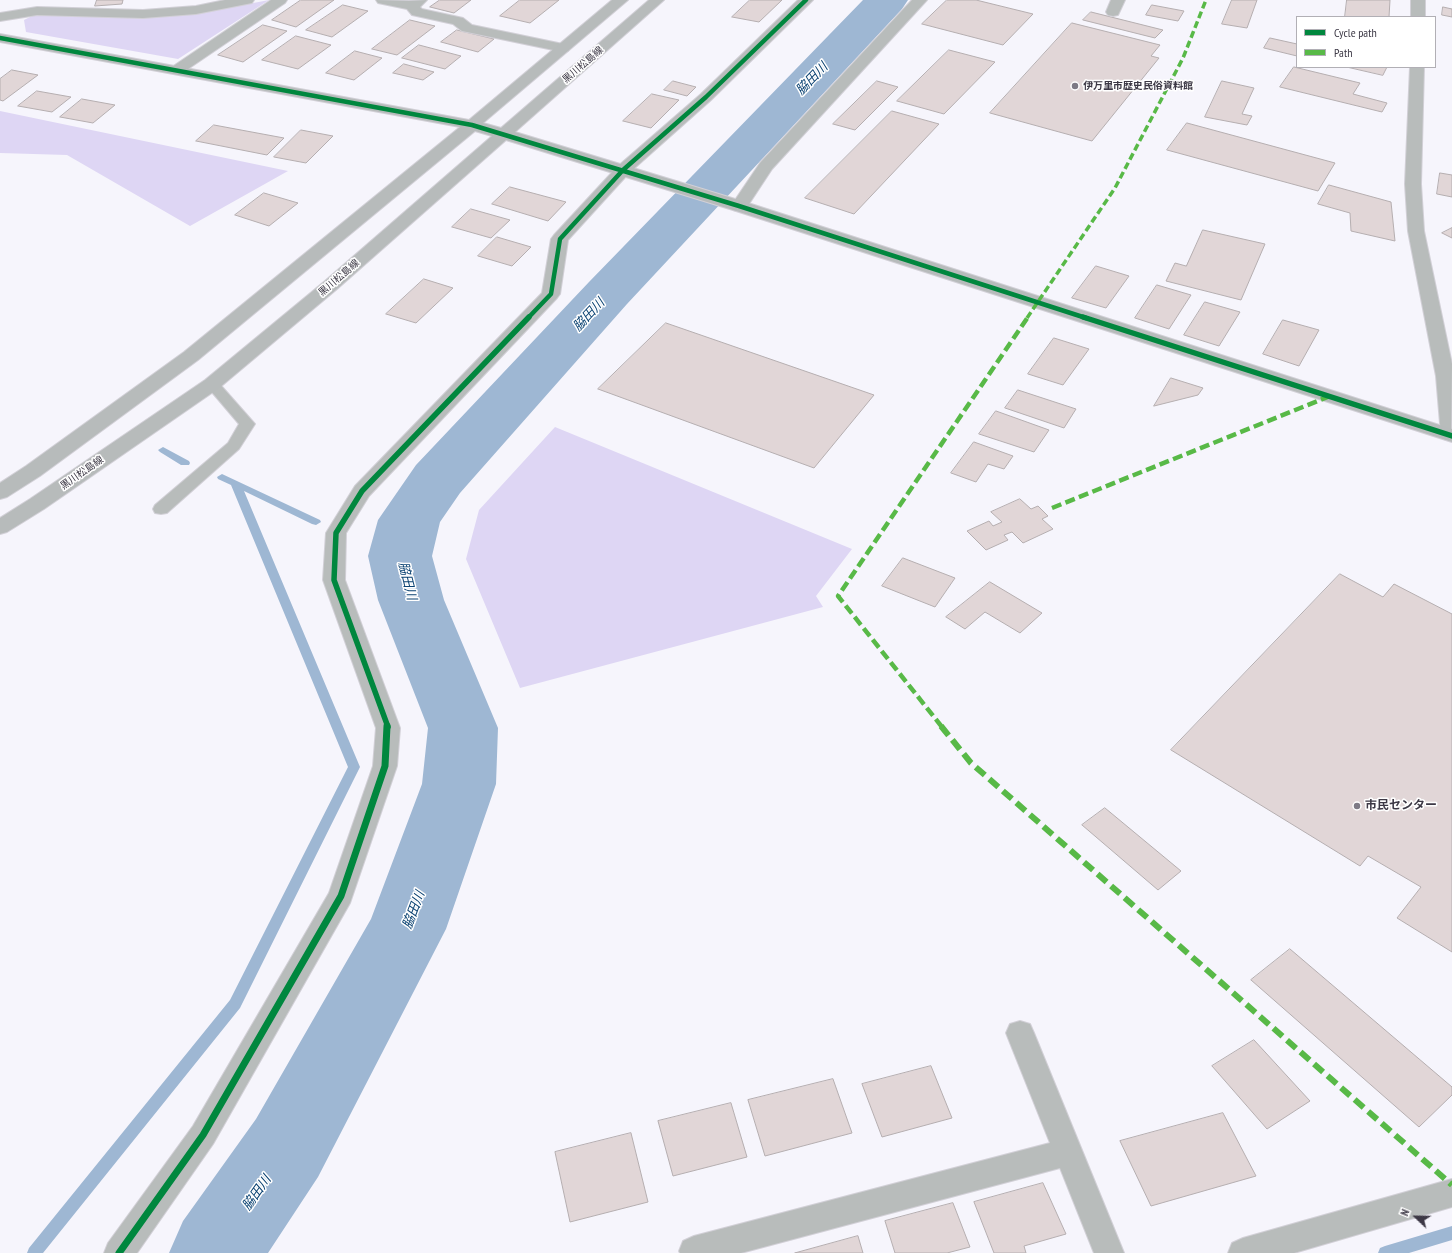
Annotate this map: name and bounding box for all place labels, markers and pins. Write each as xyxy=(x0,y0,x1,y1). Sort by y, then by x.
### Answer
place label: 伊万里市歴史民俗資料館 xyxy=(1083,80,1193,92)
marker: 伊万里市歴史民俗資料館 xyxy=(1070,81,1080,91)
place label: 市民センター xyxy=(1365,799,1437,813)
marker: 市民センター xyxy=(1352,801,1362,811)

